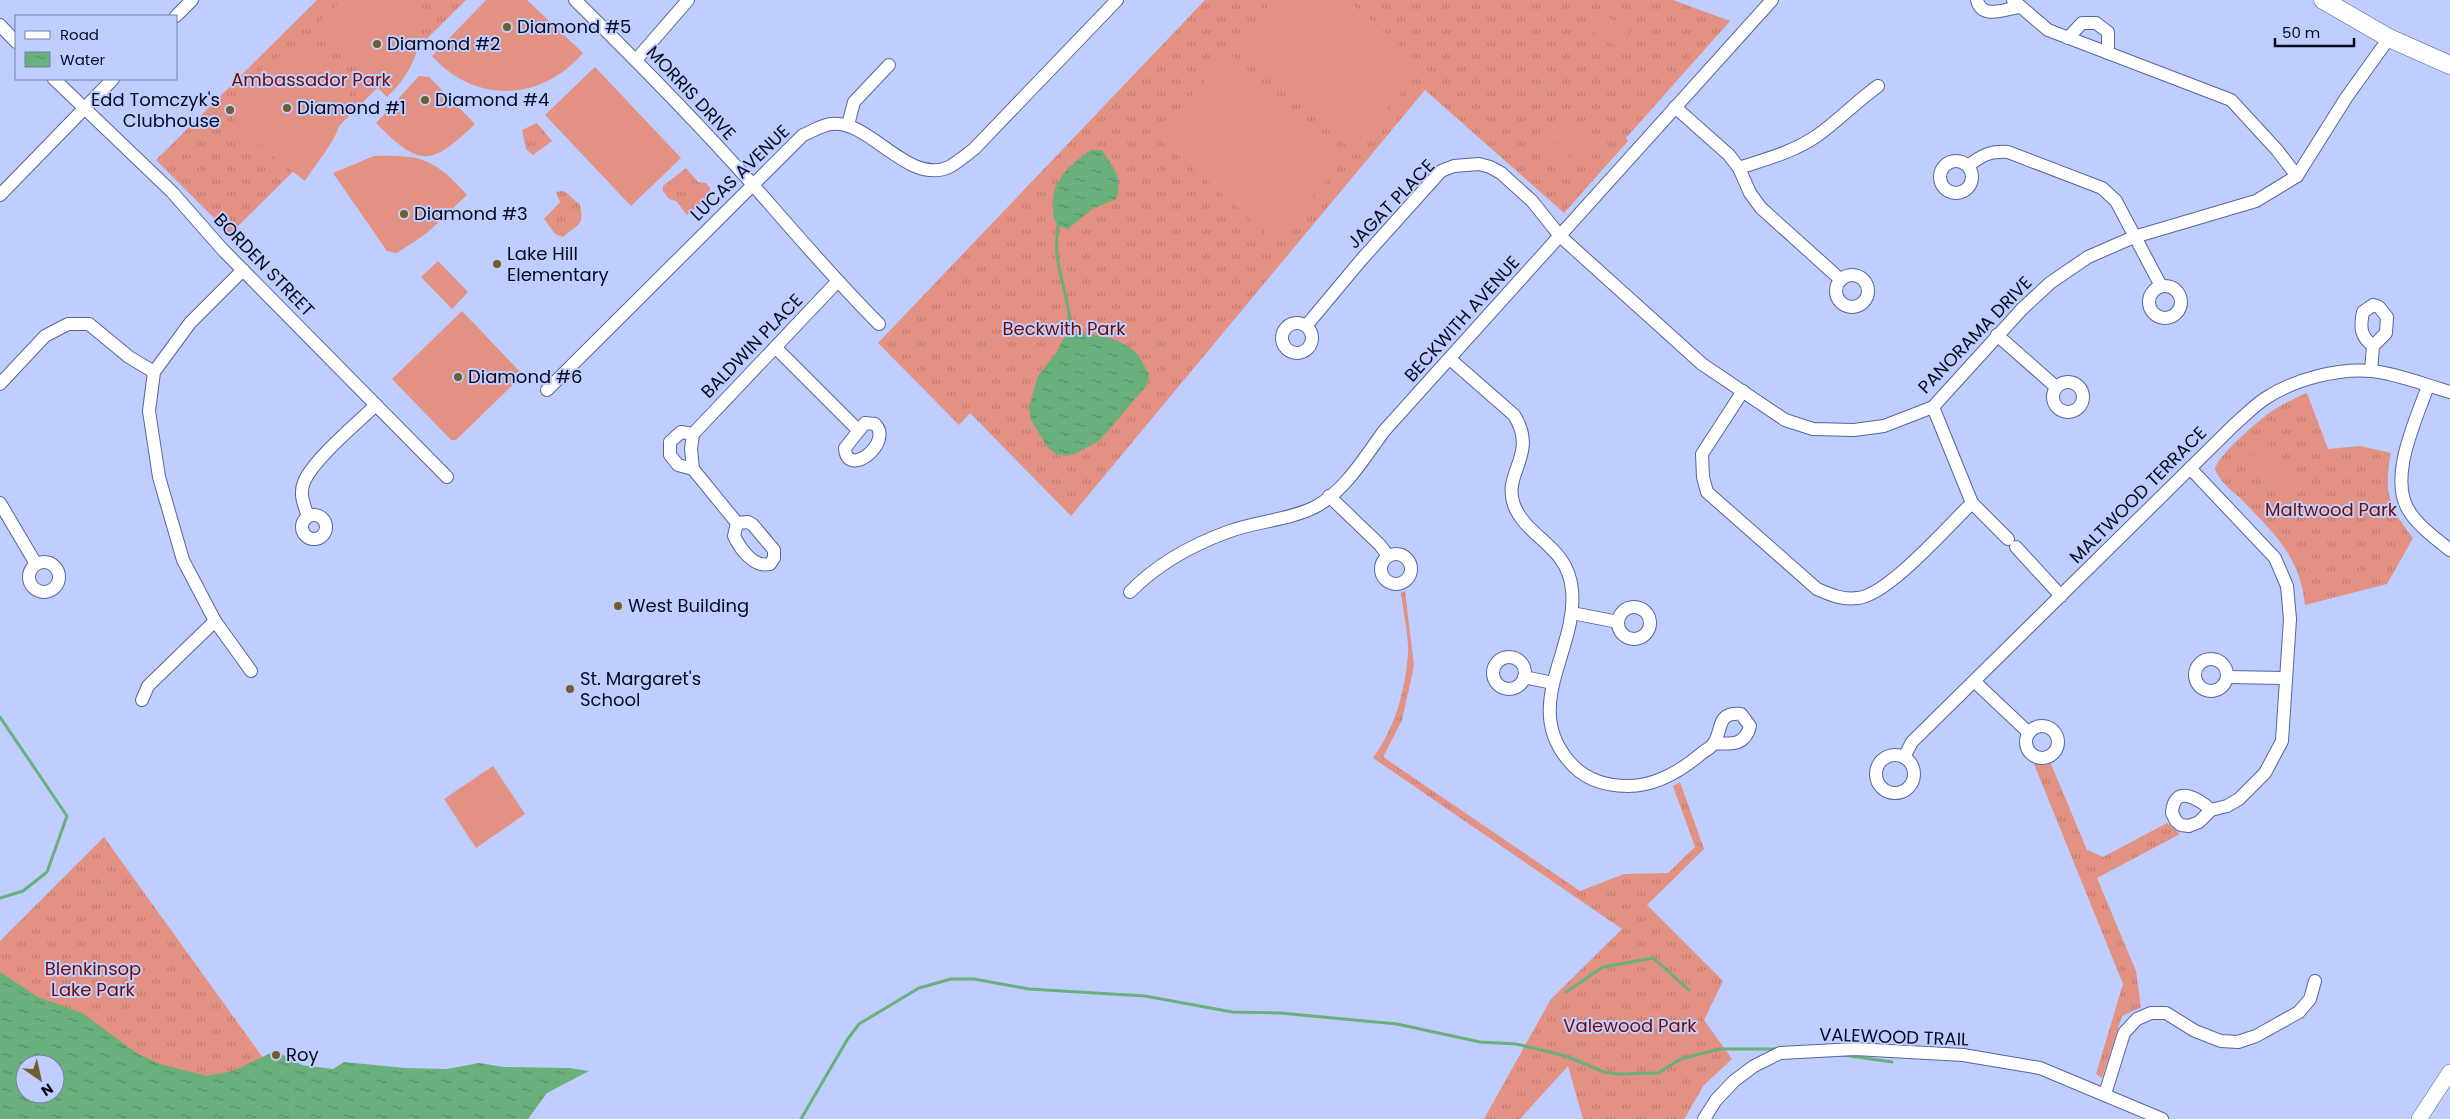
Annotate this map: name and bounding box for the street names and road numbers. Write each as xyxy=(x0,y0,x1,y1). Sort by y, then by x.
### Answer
street label: MORRIS DRIVE xyxy=(641,40,742,145)
street label: LUCAS AVENUE xyxy=(685,119,795,226)
street label: JAGAT PLACE xyxy=(1341,153,1440,254)
street label: BORDEN STREET xyxy=(208,207,320,322)
street label: BECKWITH AVENUE xyxy=(1398,250,1525,387)
street label: PANORAMA DRIVE xyxy=(1912,270,2037,399)
street label: BALDWIN PLACE xyxy=(695,288,808,403)
street label: MALTWOOD TERRACE xyxy=(2064,421,2212,569)
street label: VALEWOOD TRAIL xyxy=(1819,1021,1969,1052)

